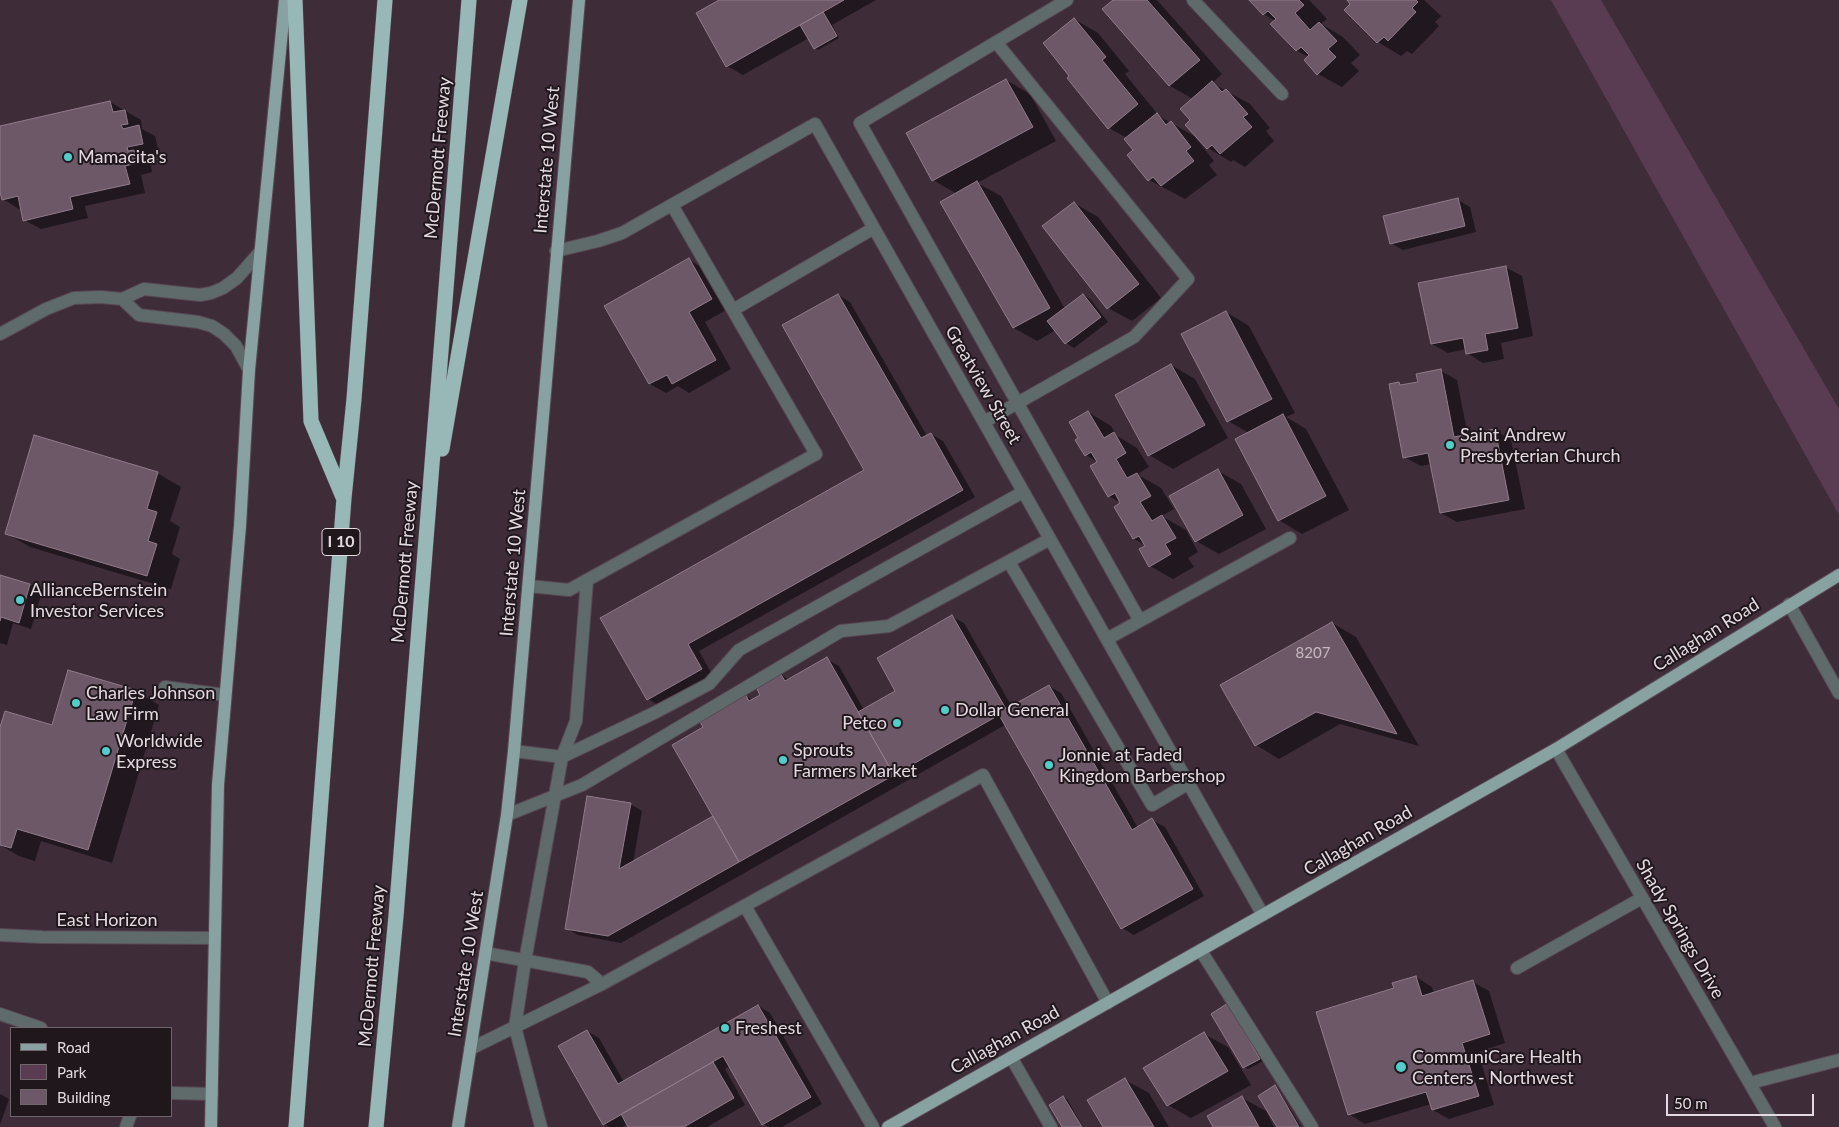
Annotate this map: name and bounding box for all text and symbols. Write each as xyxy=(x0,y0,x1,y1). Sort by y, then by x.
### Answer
street label: McDermott Freeway xyxy=(420,76,456,240)
street label: Interstate 10 West xyxy=(530,85,564,235)
place label: Mamacita's xyxy=(78,146,167,168)
marker: Mamacita's xyxy=(62,151,74,163)
street label: Greatview Street xyxy=(940,322,1026,448)
place label: Saint Andrew Presbyterian Church xyxy=(1460,424,1621,466)
marker: Saint Andrew Presbyterian Church xyxy=(1444,439,1456,451)
street label: McDermott Freeway xyxy=(387,480,423,644)
street label: Interstate 10 West xyxy=(496,488,530,638)
road number: I 10 xyxy=(322,528,360,556)
place label: AllianceBernstein Investor Services xyxy=(30,579,167,622)
marker: AllianceBernstein Investor Services xyxy=(14,594,26,606)
street label: Callaghan Road xyxy=(1649,594,1763,676)
house number: 8207 xyxy=(1296,644,1330,662)
place label: Charles Johnson Law Firm xyxy=(86,682,215,724)
marker: Charles Johnson Law Firm xyxy=(70,697,82,709)
place label: Dollar General xyxy=(955,699,1069,721)
marker: Dollar General xyxy=(939,704,951,716)
place label: Petco xyxy=(842,712,887,734)
marker: Petco xyxy=(891,717,903,729)
place label: Worldwide Express xyxy=(116,730,203,772)
place label: Sprouts Farmers Market xyxy=(793,739,917,782)
place label: Jonnie at Faded Kingdom Barbershop xyxy=(1059,744,1225,786)
marker: Worldwide Express xyxy=(100,745,112,757)
marker: Sprouts Farmers Market xyxy=(777,754,789,766)
marker: Jonnie at Faded Kingdom Barbershop xyxy=(1043,759,1055,771)
street label: Callaghan Road xyxy=(1300,801,1416,881)
street label: Shady Springs Drive xyxy=(1631,855,1729,1003)
street label: McDermott Freeway xyxy=(354,884,390,1048)
street label: Interstate 10 West xyxy=(444,889,488,1039)
street label: East Horizon xyxy=(57,909,157,931)
street label: Callaghan Road xyxy=(947,1001,1063,1079)
place label: Freshest xyxy=(735,1017,802,1039)
marker: Freshest xyxy=(719,1022,731,1034)
legend xyxy=(10,1027,172,1117)
text: Road xyxy=(57,1038,90,1056)
place label: CommuniCare Health Centers - Northwest xyxy=(1412,1046,1582,1088)
marker: CommuniCare Health Centers - Northwest xyxy=(1394,1060,1408,1074)
text: Park xyxy=(57,1063,86,1081)
scale bar xyxy=(1669,1084,1816,1116)
text: Building xyxy=(57,1088,110,1106)
text: 50 m xyxy=(1674,1094,1708,1112)

